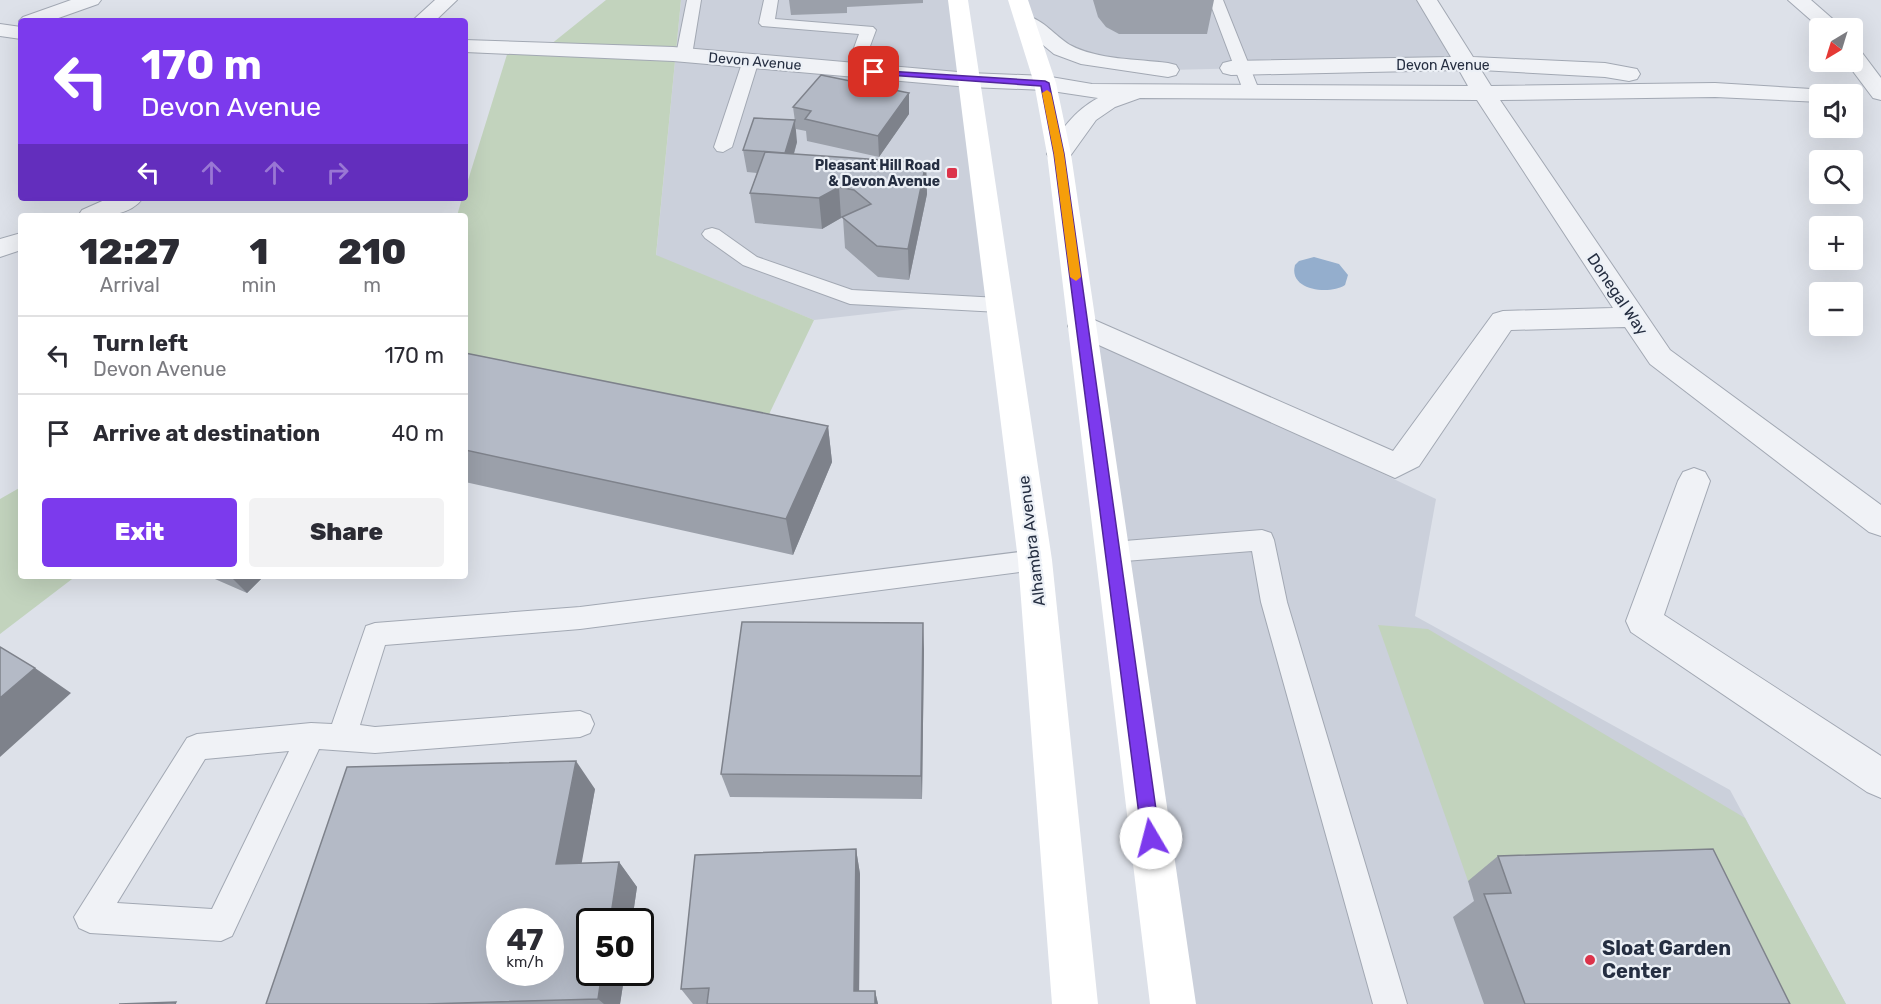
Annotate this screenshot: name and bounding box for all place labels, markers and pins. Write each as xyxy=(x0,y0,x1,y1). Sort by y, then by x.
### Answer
pin xyxy=(848,46,899,97)
place label: Pleasant Hill Road & Devon Avenue xyxy=(815,157,940,190)
marker: Pleasant Hill Road & Devon Avenue xyxy=(945,166,959,180)
place label: Sloat Garden Center xyxy=(1602,936,1731,983)
marker: Sloat Garden Center xyxy=(1583,953,1597,967)

